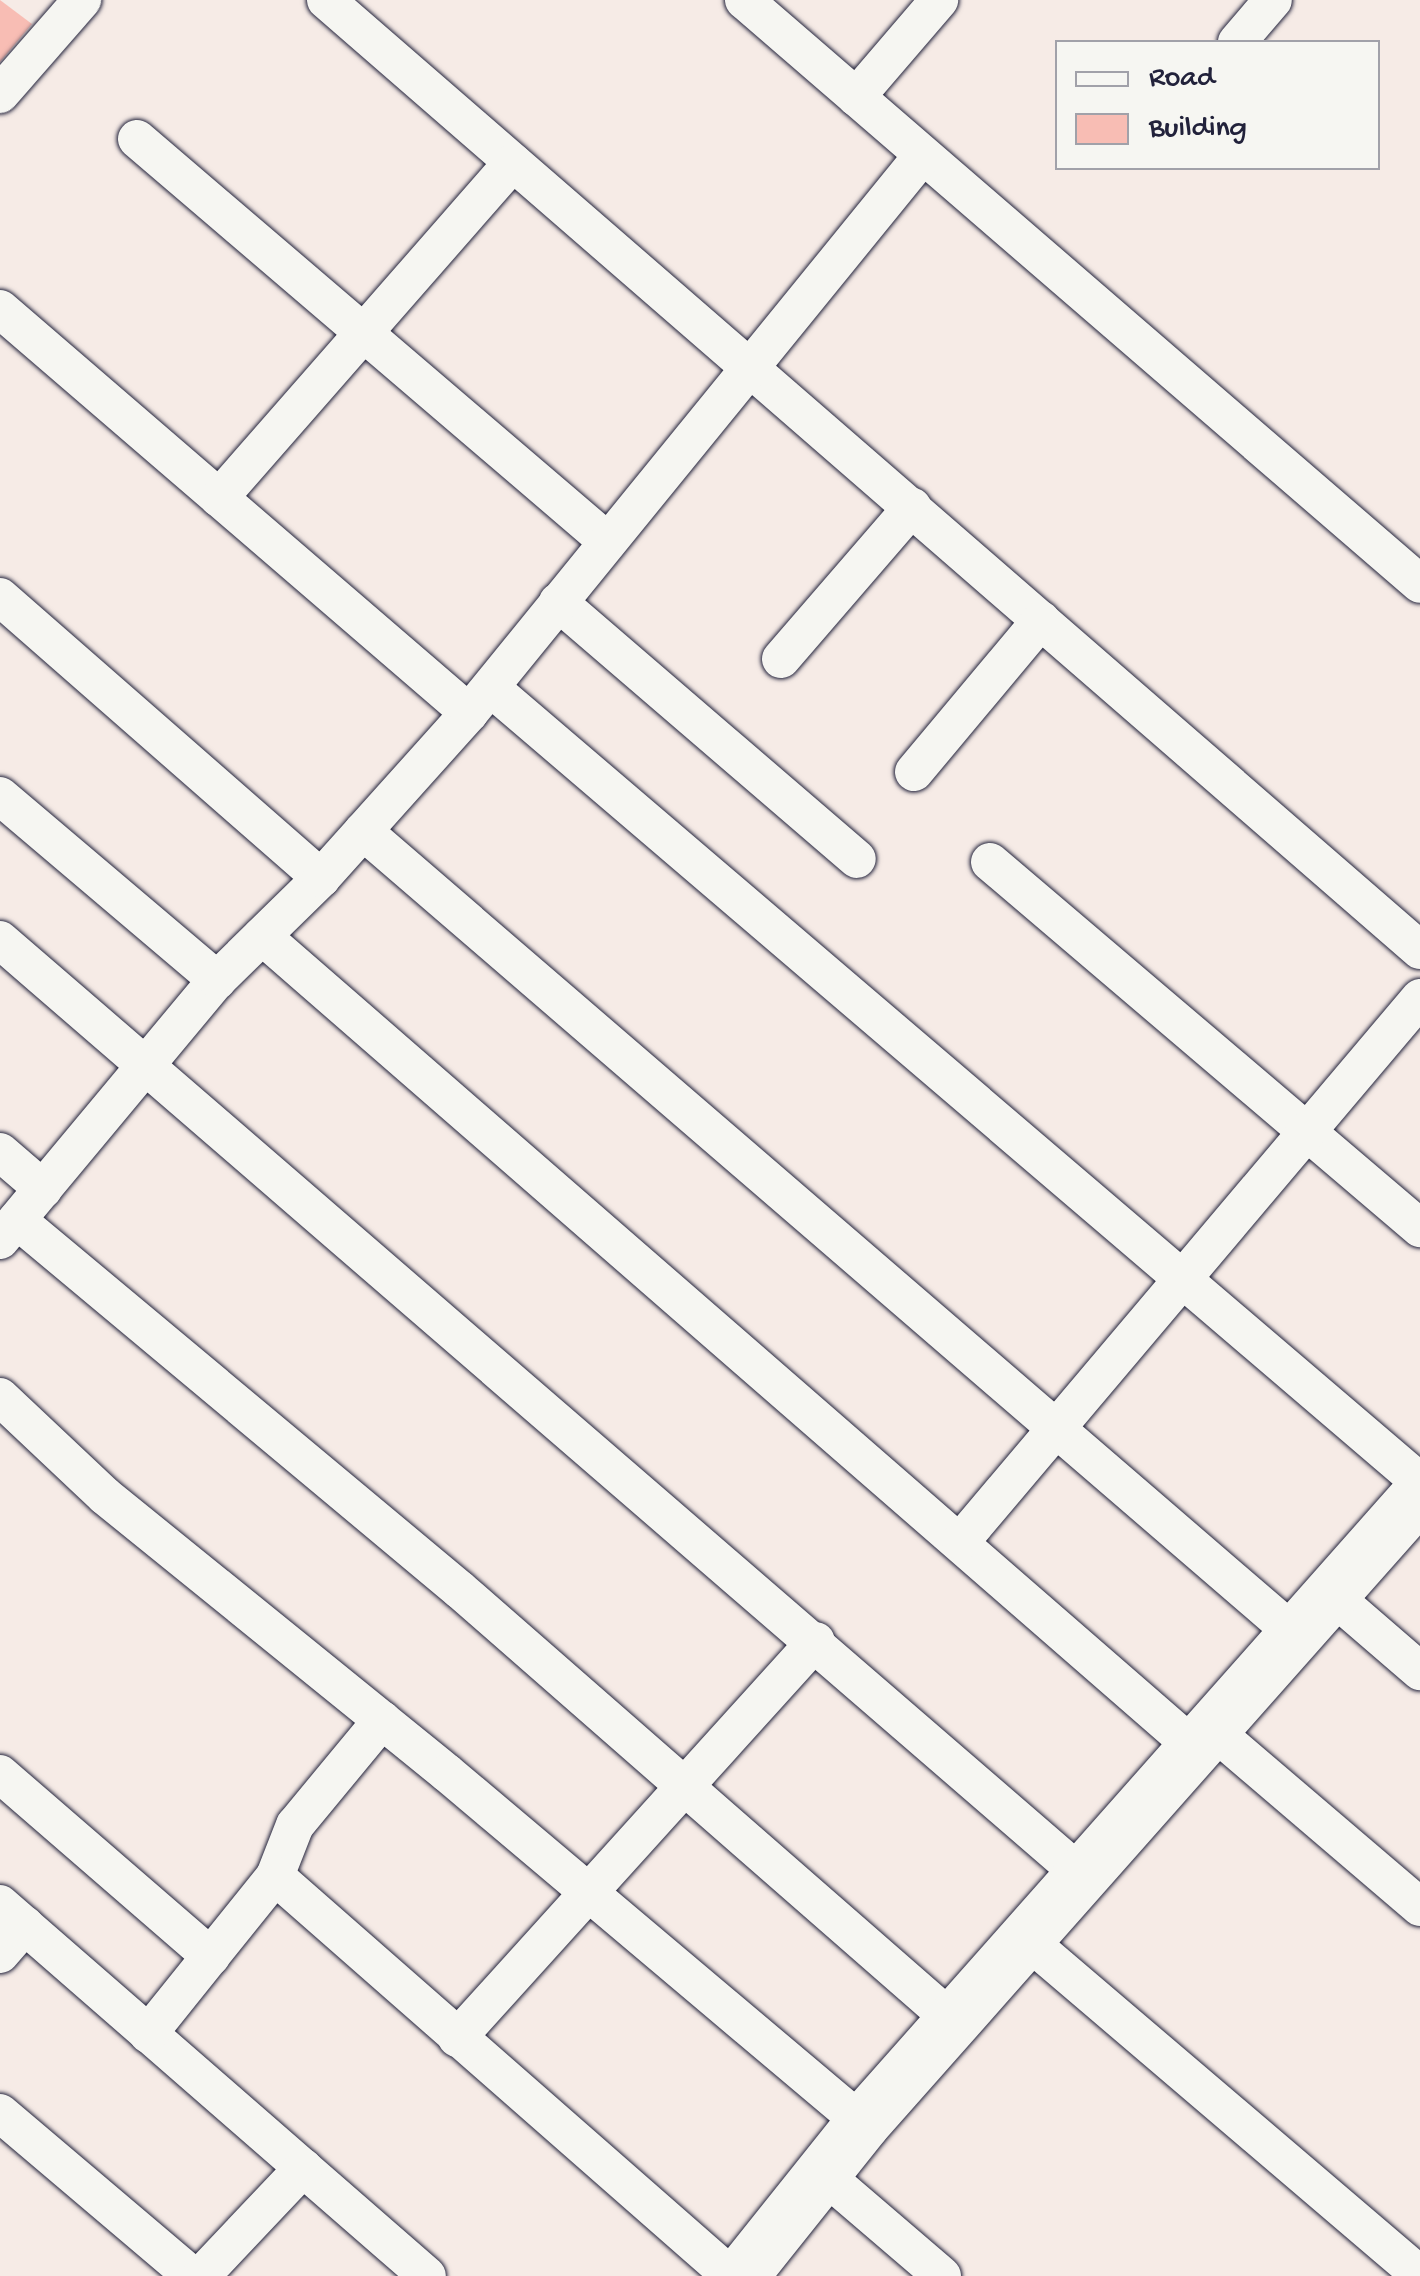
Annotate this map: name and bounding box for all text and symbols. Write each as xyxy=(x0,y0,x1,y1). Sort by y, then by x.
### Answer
legend xyxy=(1055,40,1380,170)
text: Road xyxy=(1149,62,1215,97)
text: Building xyxy=(1149,112,1247,147)

